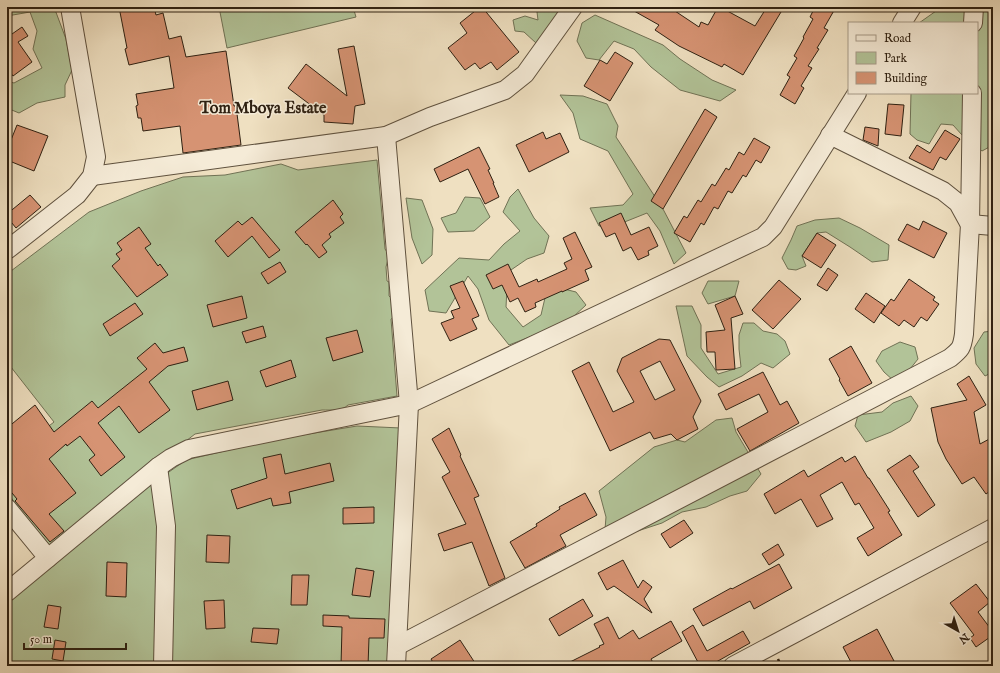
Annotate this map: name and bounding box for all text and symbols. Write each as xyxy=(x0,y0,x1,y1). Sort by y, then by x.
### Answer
legend xyxy=(848,22,978,94)
text: Road xyxy=(884,31,912,46)
text: Park xyxy=(884,51,907,66)
text: Building xyxy=(884,71,928,86)
district label: Tom Mboya Estate xyxy=(199,99,327,119)
north arrow xyxy=(938,611,978,651)
scale bar xyxy=(24,625,126,651)
text: N xyxy=(955,629,973,647)
text: 50 m xyxy=(30,632,52,647)

